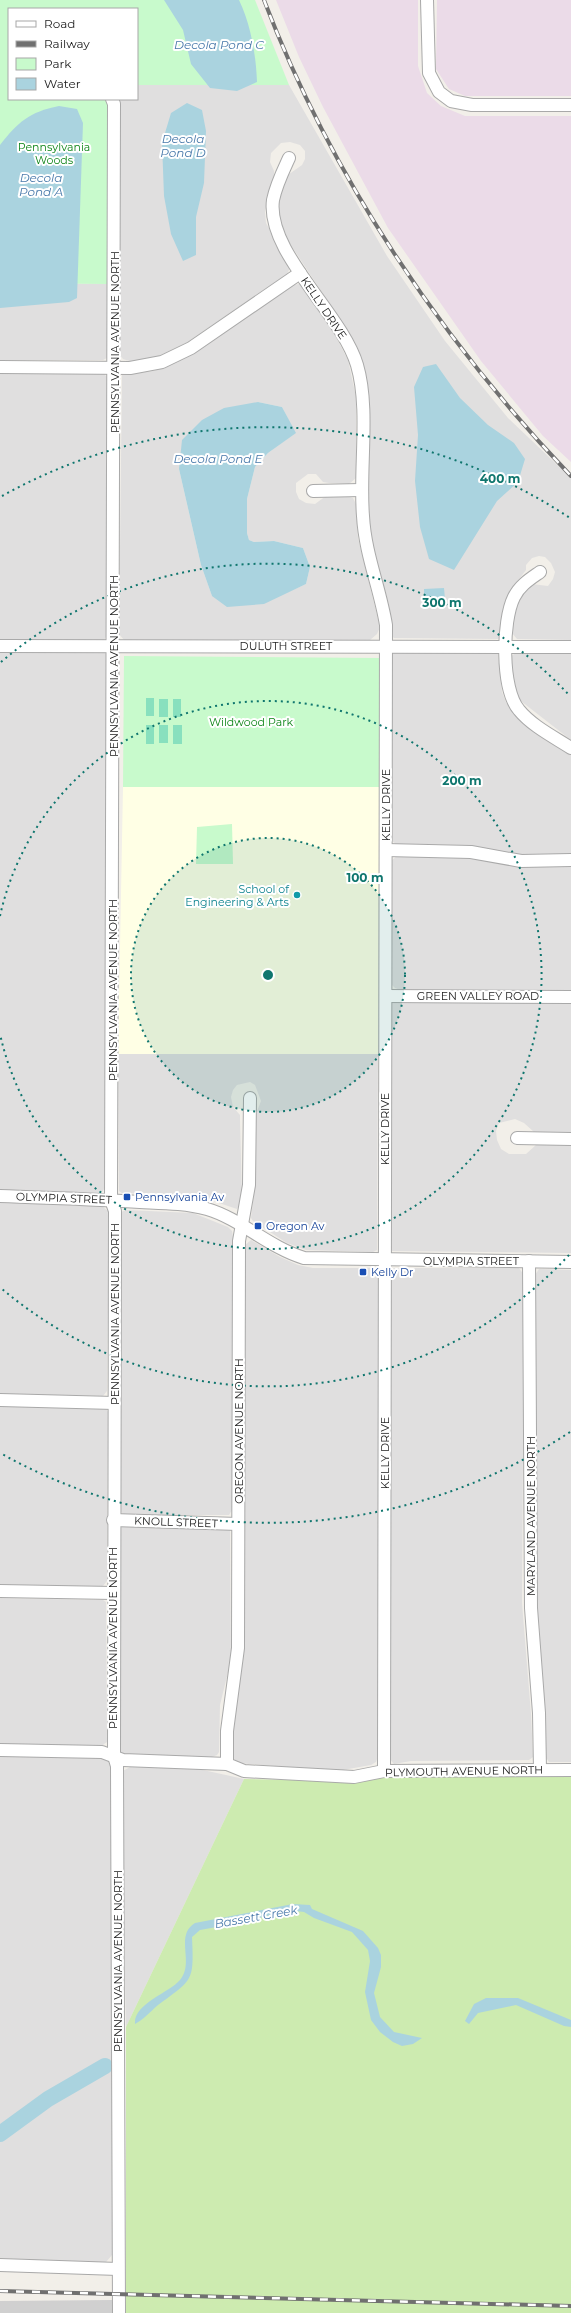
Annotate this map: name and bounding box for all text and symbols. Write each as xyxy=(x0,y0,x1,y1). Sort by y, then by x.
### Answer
legend xyxy=(8,8,138,100)
text: Road xyxy=(44,16,75,31)
text: Railway xyxy=(44,36,90,51)
water label: Decola Pond C xyxy=(174,37,264,52)
text: Park xyxy=(44,56,72,71)
text: Water xyxy=(44,76,81,91)
water label: Decola Pond D xyxy=(160,131,206,160)
park label: Pennsylvania Woods xyxy=(18,140,90,167)
water label: Decola Pond A xyxy=(19,170,63,199)
street label: PENNSYLVANIA AVENUE NORTH xyxy=(108,251,122,433)
street label: KELLY DRIVE xyxy=(298,274,350,342)
water label: Decola Pond E xyxy=(173,451,264,466)
text: 400 m xyxy=(480,471,520,486)
street label: PENNSYLVANIA AVENUE NORTH xyxy=(107,575,121,757)
text: 300 m xyxy=(421,595,462,610)
street label: DULUTH STREET xyxy=(240,639,333,653)
park label: Wildwood Park xyxy=(209,715,294,729)
street label: KELLY DRIVE xyxy=(379,769,393,841)
text: 200 m xyxy=(442,773,482,788)
text: 100 m xyxy=(347,870,383,885)
place label: School of Engineering & Arts xyxy=(185,882,290,909)
marker: School of Engineering & Arts xyxy=(292,890,302,900)
street label: PENNSYLVANIA AVENUE NORTH xyxy=(106,899,120,1081)
centre of rings xyxy=(261,968,275,982)
street label: GREEN VALLEY ROAD xyxy=(417,989,539,1003)
street label: KELLY DRIVE xyxy=(378,1093,392,1165)
street label: OLYMPIA STREET xyxy=(16,1189,113,1207)
place label: Pennsylvania Av xyxy=(135,1190,224,1204)
marker: Pennsylvania Av xyxy=(122,1192,132,1202)
place label: Oregon Av xyxy=(266,1219,324,1233)
marker: Oregon Av xyxy=(253,1221,263,1231)
street label: PENNSYLVANIA AVENUE NORTH xyxy=(108,1223,122,1405)
street label: OLYMPIA STREET xyxy=(423,1254,520,1268)
place label: Kelly Dr xyxy=(371,1265,413,1279)
marker: Kelly Dr xyxy=(358,1267,368,1277)
street label: OREGON AVENUE NORTH xyxy=(232,1358,246,1504)
street label: KELLY DRIVE xyxy=(378,1417,392,1489)
street label: MARYLAND AVENUE NORTH xyxy=(524,1436,538,1596)
street label: KNOLL STREET xyxy=(134,1514,219,1530)
street label: PENNSYLVANIA AVENUE NORTH xyxy=(106,1547,120,1729)
street label: PLYMOUTH AVENUE NORTH xyxy=(385,1763,543,1779)
street label: PENNSYLVANIA AVENUE NORTH xyxy=(111,1870,125,2052)
water label: Bassett Creek xyxy=(213,1902,299,1931)

